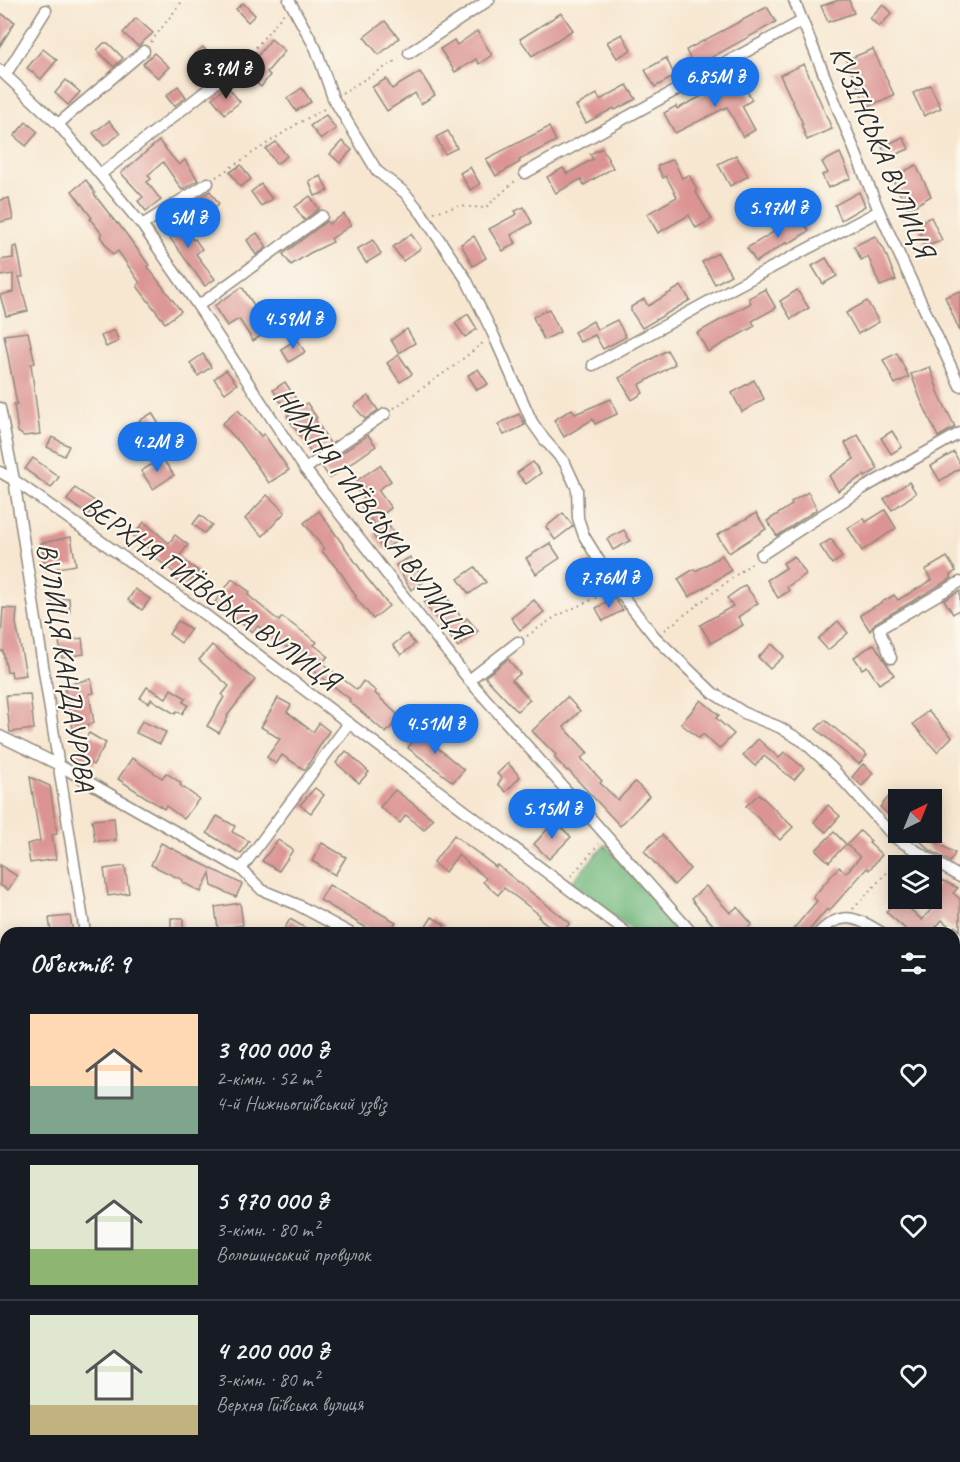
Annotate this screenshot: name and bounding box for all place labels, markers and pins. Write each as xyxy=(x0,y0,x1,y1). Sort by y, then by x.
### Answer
pin: 3.9M ₴ xyxy=(177,49,275,100)
pin: 6.85M ₴ xyxy=(660,57,770,108)
pin: 5.97M ₴ xyxy=(723,188,833,239)
pin: 5M ₴ xyxy=(152,198,224,249)
pin: 4.59M ₴ xyxy=(238,299,348,350)
pin: 4.2M ₴ xyxy=(108,422,206,473)
pin: 7.76M ₴ xyxy=(554,558,664,609)
pin: 4.51M ₴ xyxy=(380,704,490,755)
pin: 5.15M ₴ xyxy=(497,789,607,840)

